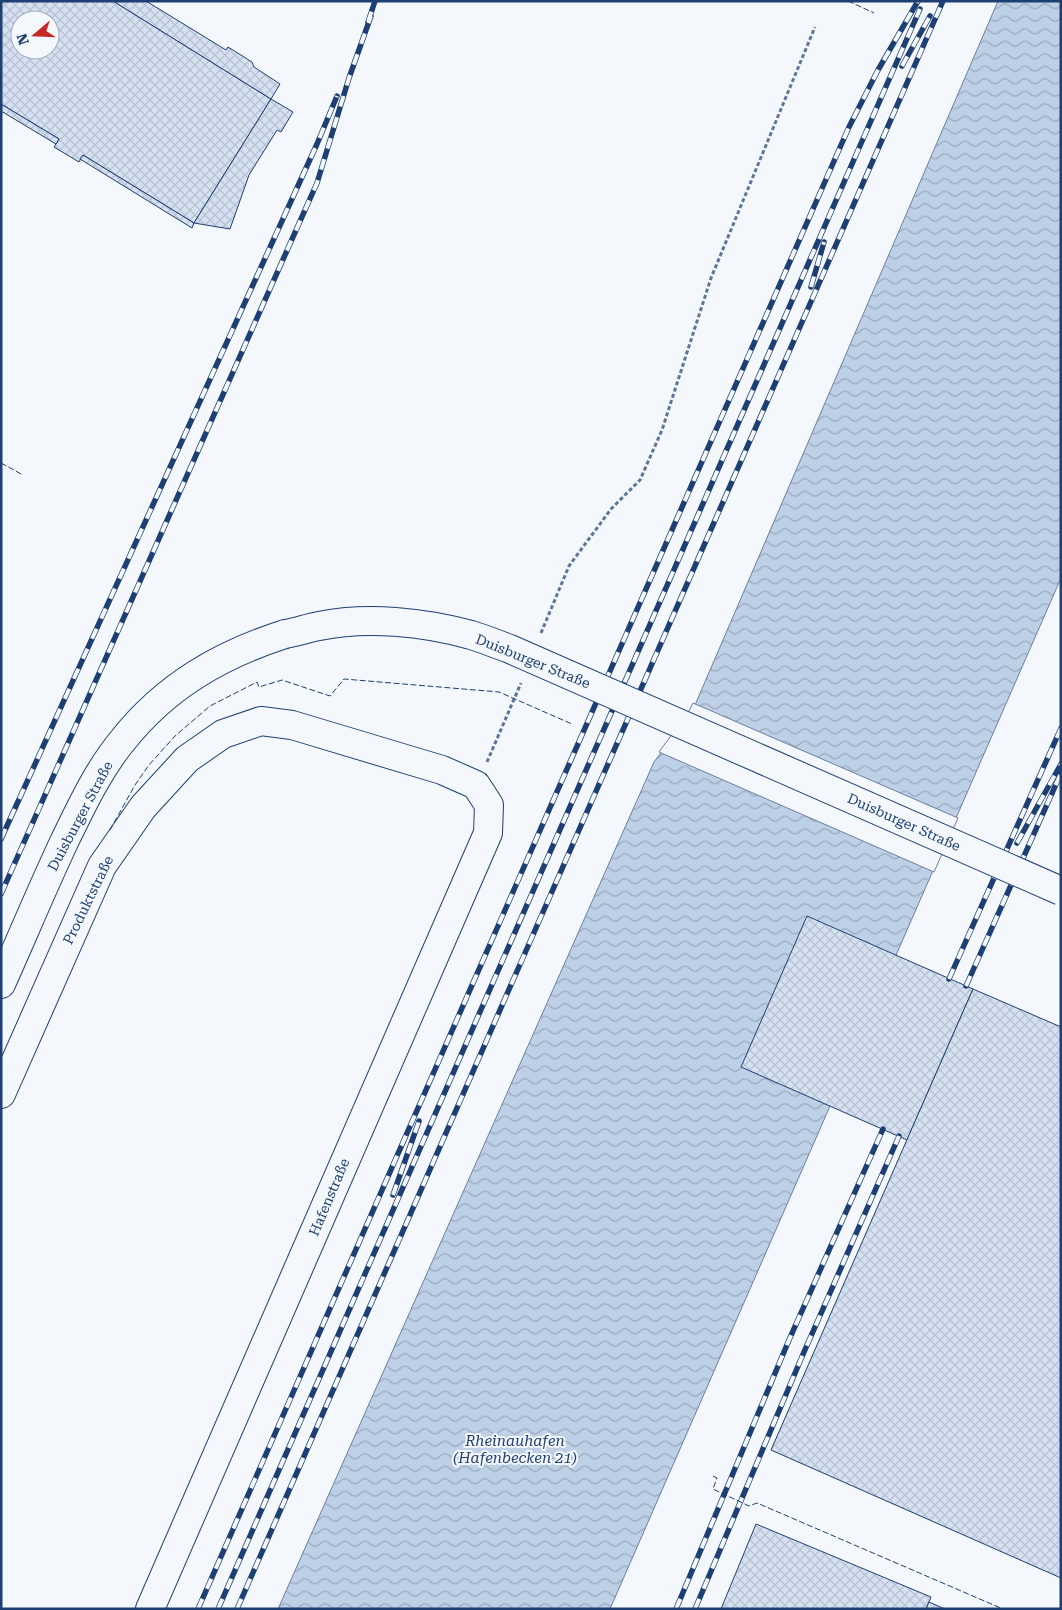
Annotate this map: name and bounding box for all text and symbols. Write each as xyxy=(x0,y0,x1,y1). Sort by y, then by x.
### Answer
north arrow xyxy=(10,10,60,60)
text: N xyxy=(13,31,32,47)
street label: Duisburger Straße xyxy=(473,631,593,691)
street label: Duisburger Straße xyxy=(44,758,116,874)
street label: Duisburger Straße xyxy=(845,790,963,854)
street label: Produktstraße xyxy=(60,853,116,947)
street label: Hafenstraße xyxy=(305,1156,353,1238)
water label: Rheinauhafen (Hafenbecken 21) xyxy=(453,1432,577,1467)

